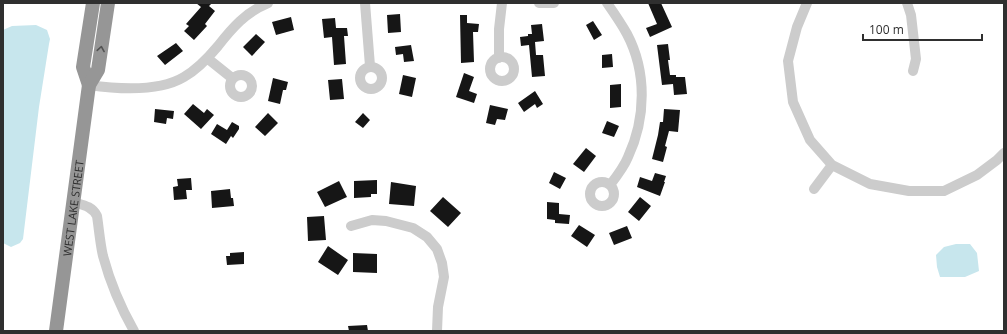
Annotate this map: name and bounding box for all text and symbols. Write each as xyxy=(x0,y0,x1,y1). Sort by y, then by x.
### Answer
scale bar xyxy=(863,16,982,42)
text: 100 m xyxy=(869,21,904,38)
one-way arrow xyxy=(96,46,105,52)
street label: WEST LAKE STREET xyxy=(59,159,86,257)

